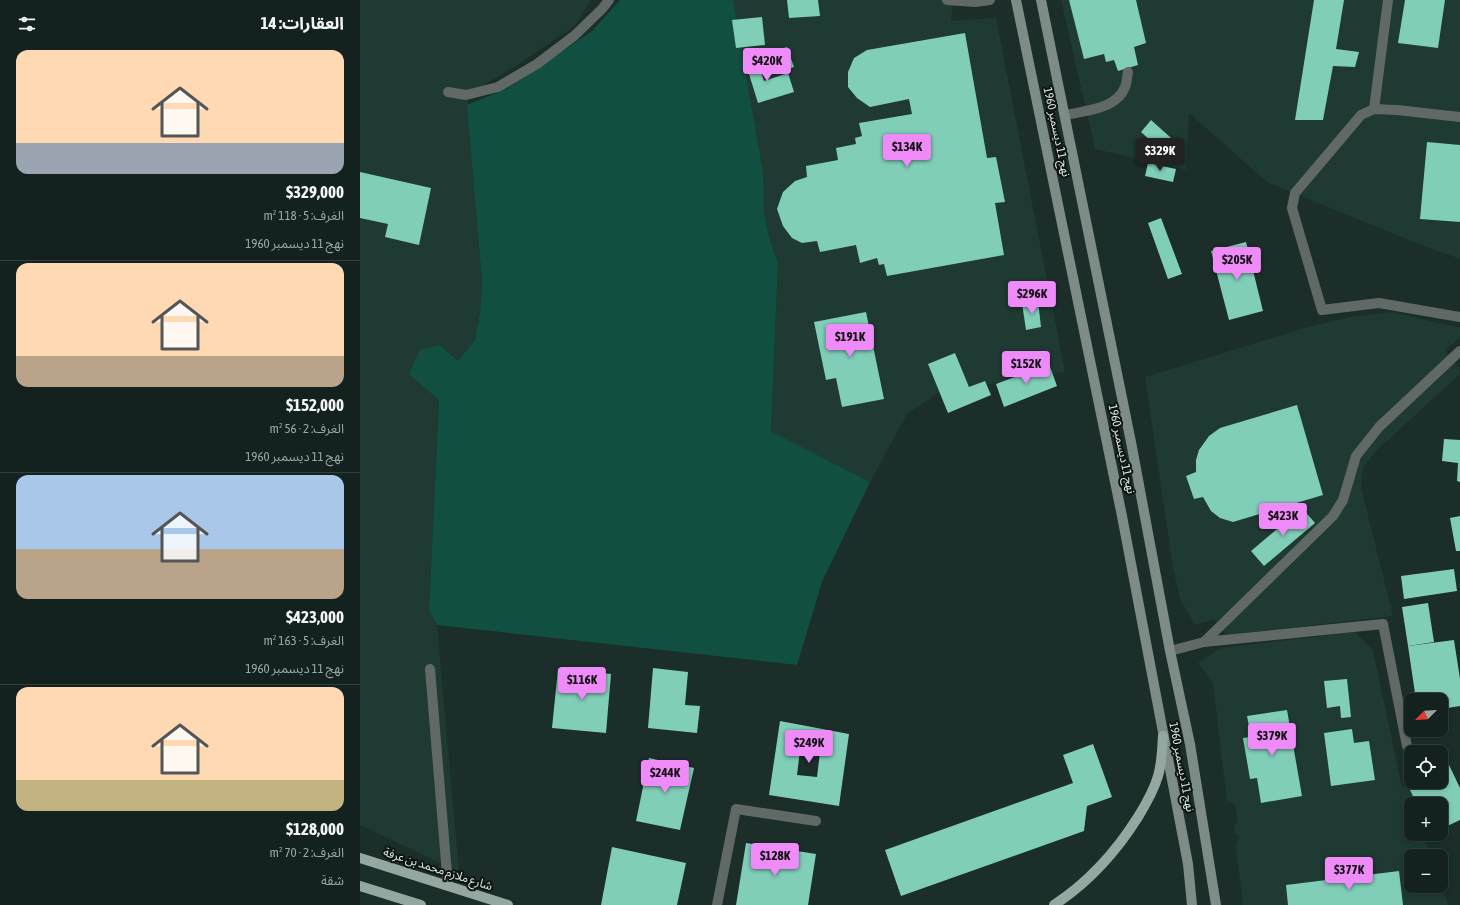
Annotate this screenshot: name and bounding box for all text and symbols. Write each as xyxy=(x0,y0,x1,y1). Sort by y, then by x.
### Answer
icon: filters xyxy=(16,13,38,35)
text: العقارات: 14 xyxy=(261,13,344,33)
pin: $420K xyxy=(739,48,795,82)
text: $420K xyxy=(752,53,782,68)
icon: home xyxy=(144,76,216,148)
street label: نهج 11 ديسمبر 1960 xyxy=(1039,86,1073,178)
pin: $134K xyxy=(879,134,935,168)
pin: $329K xyxy=(1132,138,1188,172)
text: $134K xyxy=(892,139,922,154)
text: $329K xyxy=(1145,143,1175,158)
text: $329,000 xyxy=(286,182,344,202)
text: الغرف: 5 · 118 m² xyxy=(263,208,344,223)
text: نهج 11 ديسمبر 1960 xyxy=(245,236,344,251)
pin: $205K xyxy=(1209,247,1265,281)
text: $205K xyxy=(1222,252,1252,267)
pin: $296K xyxy=(1004,281,1060,315)
text: $296K xyxy=(1017,286,1047,301)
icon: home xyxy=(144,289,216,361)
pin: $191K xyxy=(822,324,878,358)
text: $191K xyxy=(835,329,865,344)
pin: $152K xyxy=(998,351,1054,385)
text: $152K xyxy=(1011,356,1041,371)
text: $152,000 xyxy=(286,395,344,415)
street label: نهج 11 ديسمبر 1960 xyxy=(1104,403,1138,495)
text: الغرف: 2 · 56 m² xyxy=(270,421,344,436)
text: نهج 11 ديسمبر 1960 xyxy=(245,449,344,464)
icon: home xyxy=(144,501,216,573)
pin: $423K xyxy=(1255,503,1311,537)
text: $423K xyxy=(1268,508,1298,523)
text: $423,000 xyxy=(286,607,344,627)
text: الغرف: 5 · 163 m² xyxy=(263,633,344,648)
text: نهج 11 ديسمبر 1960 xyxy=(245,661,344,676)
pin: $116K xyxy=(554,667,610,701)
text: $116K xyxy=(567,672,597,687)
north arrow xyxy=(1404,693,1448,737)
map controls xyxy=(1404,693,1448,893)
icon: home xyxy=(144,713,216,785)
street label: نهج 11 ديسمبر 1960 xyxy=(1164,721,1198,813)
pin: $379K xyxy=(1244,723,1300,757)
text: $379K xyxy=(1257,728,1287,743)
pin: $249K xyxy=(781,730,837,764)
text: $249K xyxy=(794,735,824,750)
button: locate xyxy=(1404,745,1448,789)
pin: $244K xyxy=(637,760,693,794)
text: $244K xyxy=(650,765,680,780)
button: + xyxy=(1404,797,1448,841)
text: $128,000 xyxy=(286,819,344,839)
pin: $128K xyxy=(747,843,803,877)
text: الغرف: 2 · 70 m² xyxy=(270,845,344,860)
street label: شارع ملازم محمد بن عرفة xyxy=(381,845,494,895)
text: $128K xyxy=(760,848,790,863)
button: − xyxy=(1404,849,1448,893)
pin: $377K xyxy=(1321,857,1377,891)
text: $377K xyxy=(1334,862,1364,877)
text: شقة xyxy=(321,873,344,888)

